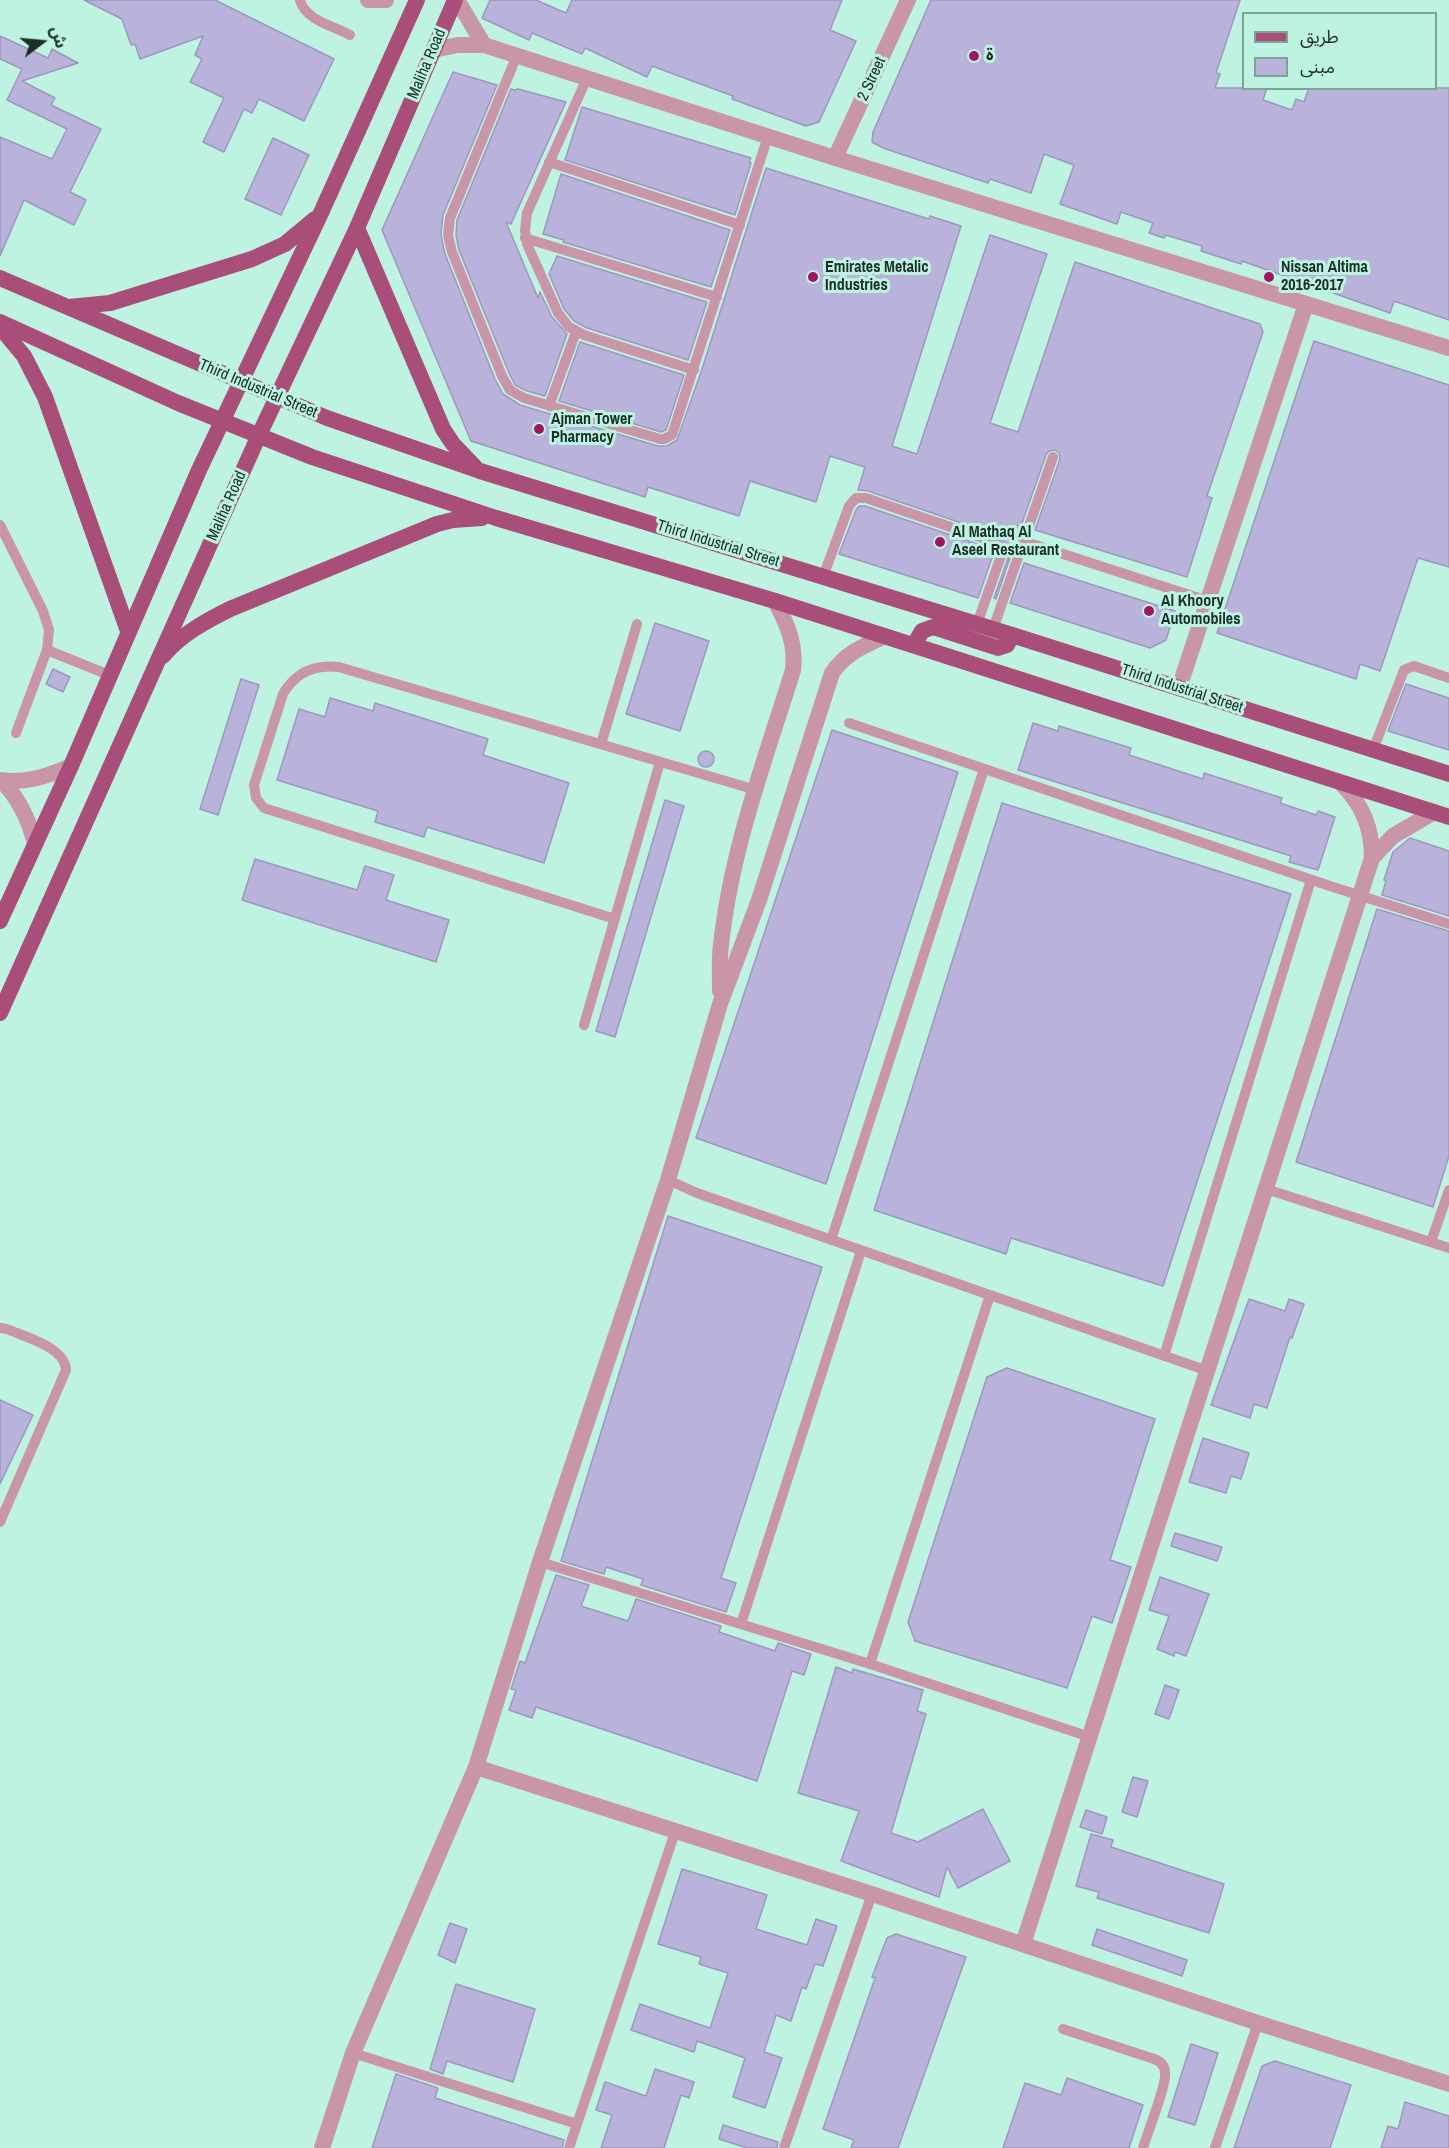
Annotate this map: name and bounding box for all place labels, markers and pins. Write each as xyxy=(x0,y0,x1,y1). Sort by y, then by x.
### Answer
place label: ة xyxy=(986,46,994,66)
marker: ة xyxy=(967,49,981,63)
place label: Emirates Metalic Industries xyxy=(825,258,929,296)
place label: Nissan Altima 2016-2017 xyxy=(1281,258,1368,296)
marker: Emirates Metalic Industries xyxy=(806,270,820,284)
marker: Nissan Altima 2016-2017 xyxy=(1262,270,1276,284)
place label: Ajman Tower Pharmacy xyxy=(551,410,632,448)
marker: Ajman Tower Pharmacy xyxy=(532,422,546,436)
place label: Al Mathaq Al Aseel Restaurant xyxy=(952,523,1059,561)
marker: Al Mathaq Al Aseel Restaurant xyxy=(933,535,947,549)
place label: Al Khoory Automobiles xyxy=(1161,592,1240,630)
marker: Al Khoory Automobiles xyxy=(1142,604,1156,618)

